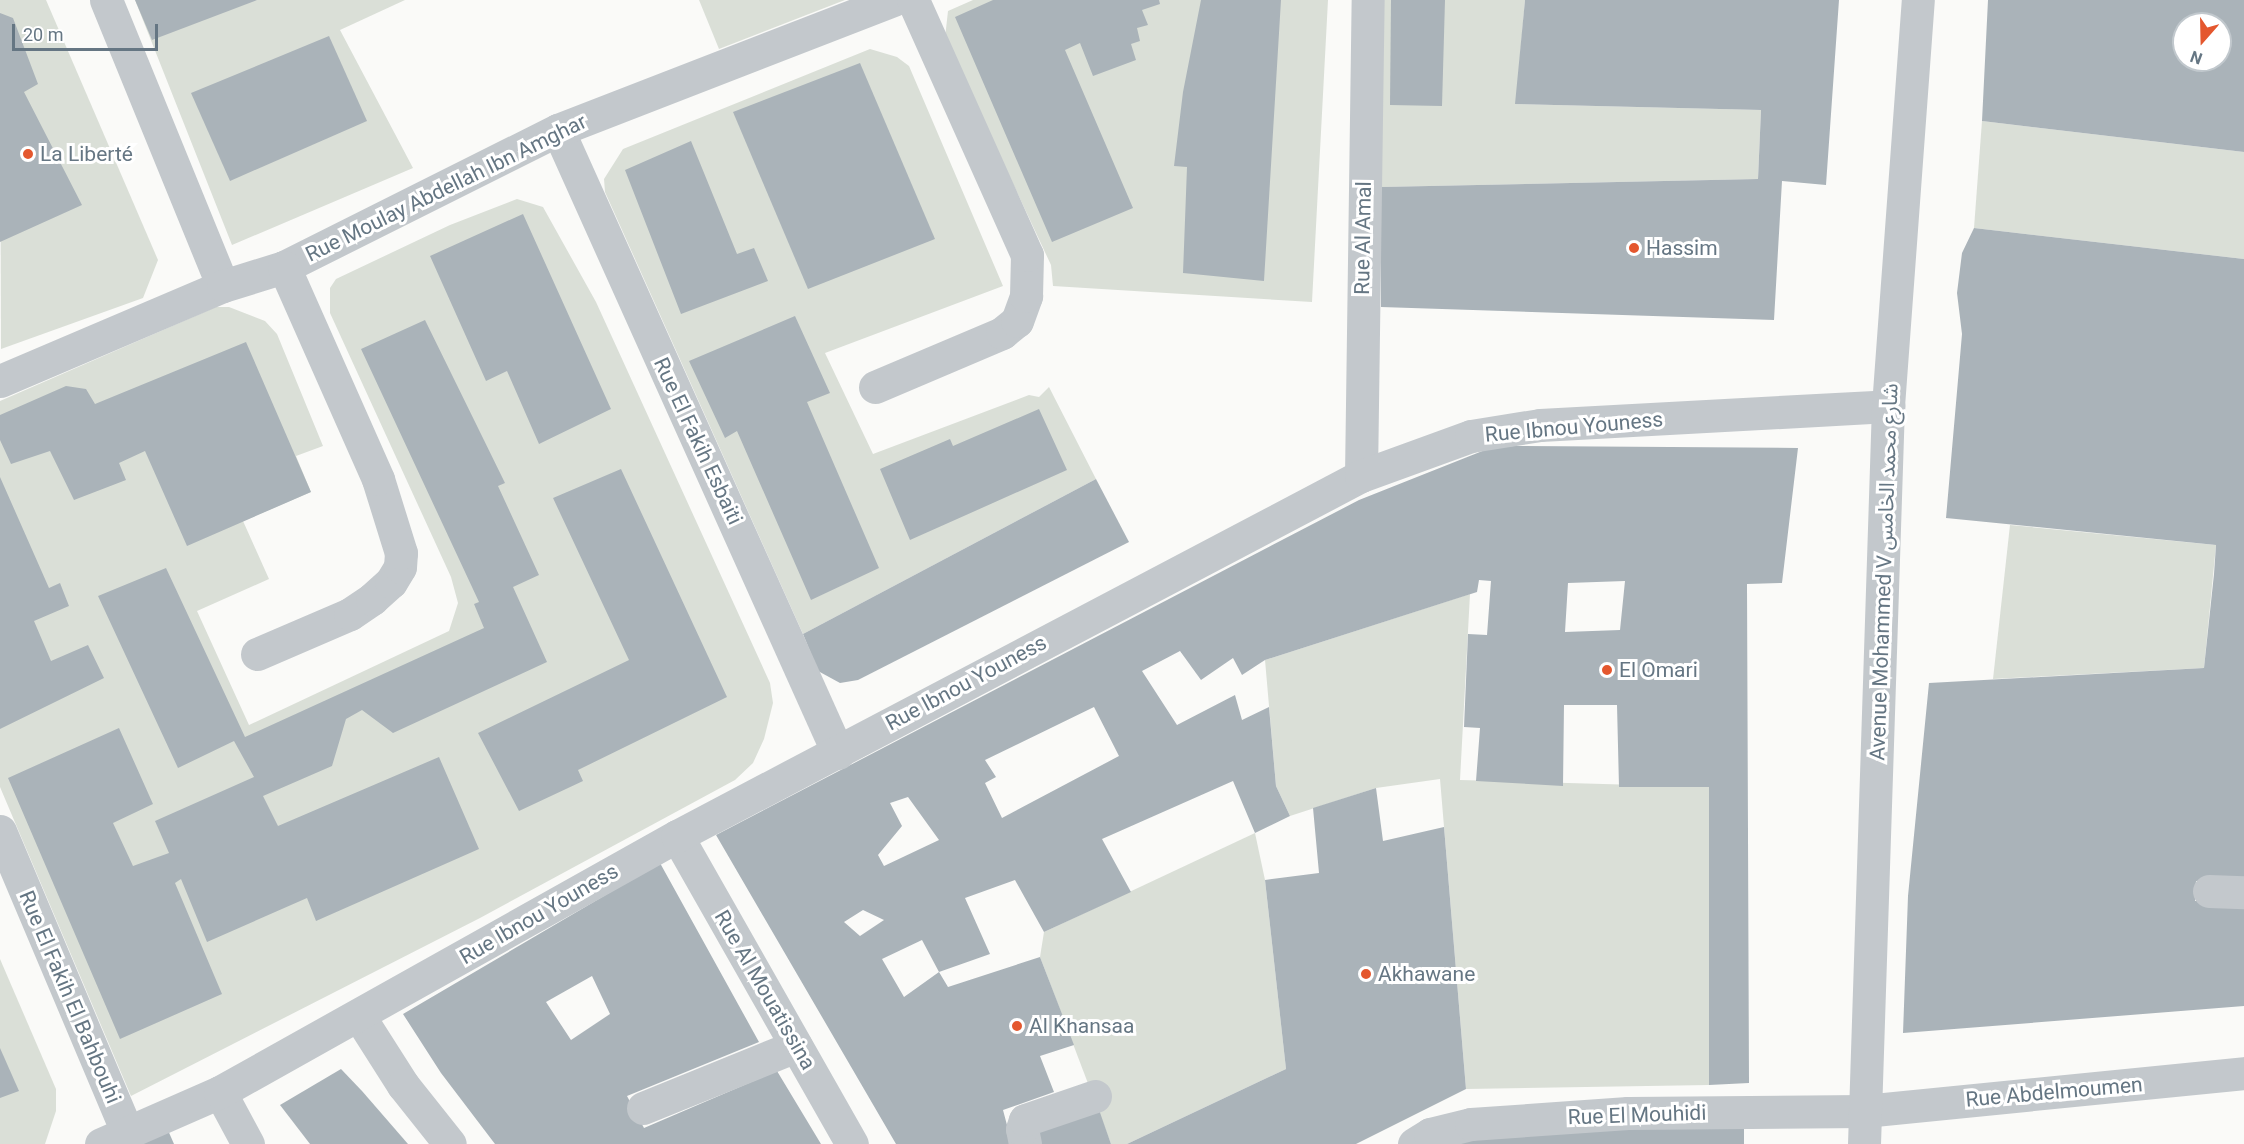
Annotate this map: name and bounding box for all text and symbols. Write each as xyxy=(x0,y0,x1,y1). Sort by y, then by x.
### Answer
scale bar xyxy=(15,12,160,50)
north arrow xyxy=(2172,12,2232,72)
text: 20 m xyxy=(23,24,63,45)
text: N xyxy=(2188,47,2205,68)
street label: Rue Moulay Abdellah Ibn Amghar xyxy=(301,109,591,267)
place label: La Liberté xyxy=(40,141,133,167)
marker: La Liberté xyxy=(21,147,35,161)
street label: Rue Al Amal xyxy=(1349,181,1377,295)
place label: Hassim xyxy=(1646,235,1718,261)
marker: Hassim xyxy=(1627,241,1641,255)
street label: Rue El Fakih Esbaiti xyxy=(648,353,748,529)
street label: Avenue Mohammed V شارع محمد الخامس xyxy=(1865,383,1903,761)
street label: Rue Ibnou Youness xyxy=(1484,407,1664,447)
street label: Rue Ibnou Youness xyxy=(881,630,1051,736)
place label: El Omari xyxy=(1619,657,1698,683)
marker: El Omari xyxy=(1600,663,1614,677)
street label: Rue Ibnou Youness xyxy=(455,858,623,970)
street label: Rue El Fakih El Bahbouhi xyxy=(14,887,126,1107)
street label: Rue Al Mouatissina xyxy=(709,906,821,1074)
place label: Akhawane xyxy=(1378,961,1475,987)
marker: Akhawane xyxy=(1359,967,1373,981)
place label: Al Khansaa xyxy=(1029,1013,1134,1039)
marker: Al Khansaa xyxy=(1010,1019,1024,1033)
street label: Rue Abdelmoumen xyxy=(1964,1072,2144,1112)
street label: Rue El Mouhidi xyxy=(1567,1100,1707,1130)

